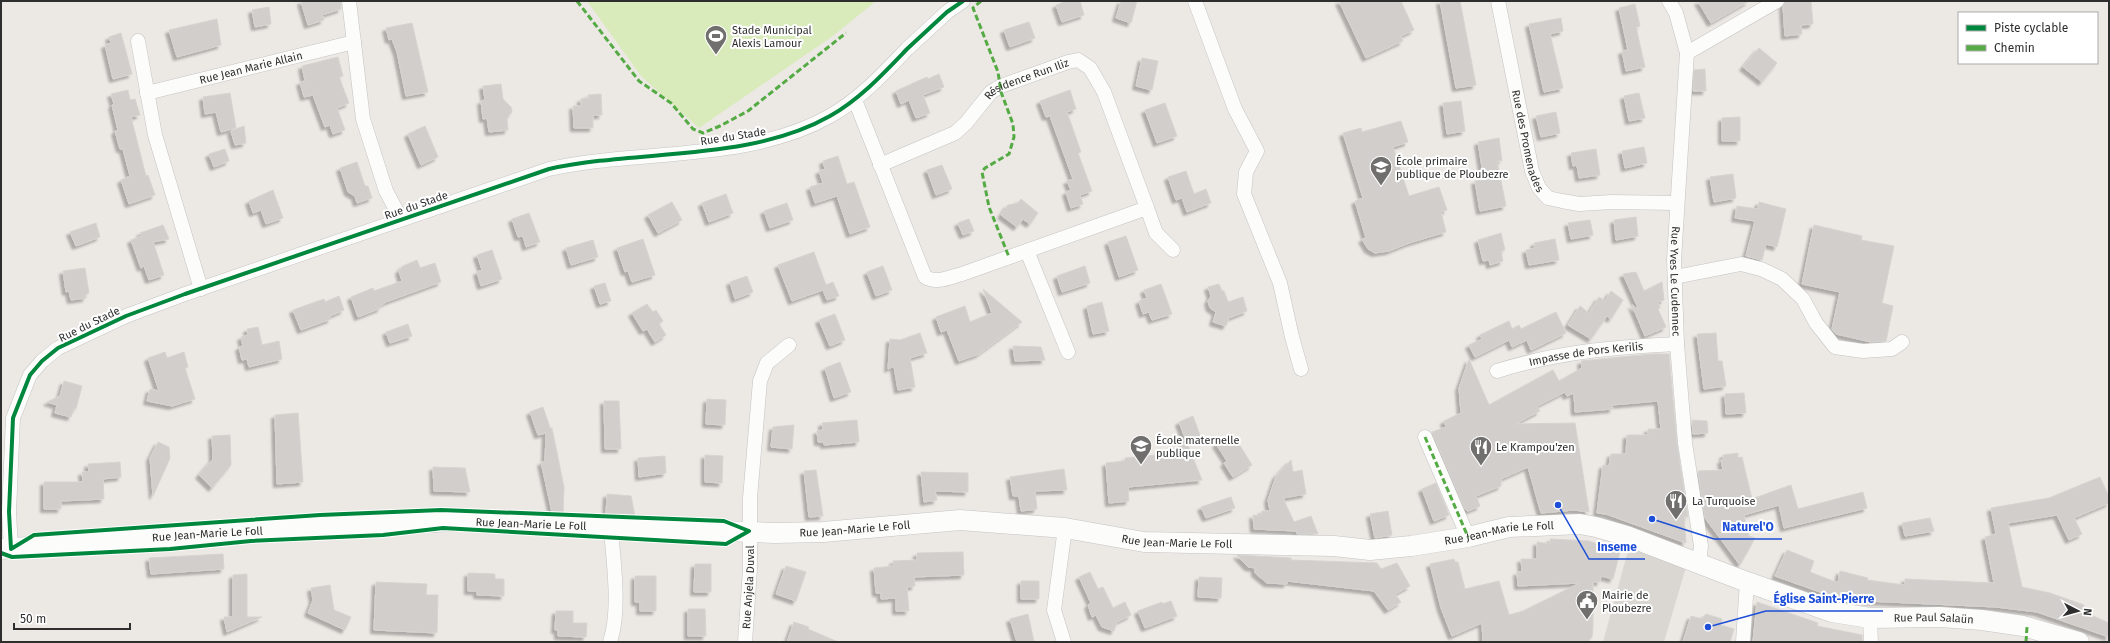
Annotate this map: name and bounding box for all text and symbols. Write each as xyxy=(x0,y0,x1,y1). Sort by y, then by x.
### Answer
legend xyxy=(1958,12,2098,64)
text: Piste cyclable xyxy=(1994,21,2068,35)
sports icon: Stade Municipal Alexis Lamour xyxy=(703,23,729,56)
place label: Stade Municipal Alexis Lamour xyxy=(732,24,812,50)
text: Chemin xyxy=(1994,41,2035,55)
street label: Rue Jean Marie Allain xyxy=(198,49,304,87)
street label: Résidence Run Iliz xyxy=(982,56,1071,102)
street label: Rue des Promenades xyxy=(1509,89,1546,195)
street label: Rue du Stade xyxy=(699,125,767,148)
school or university icon: École primaire publique de Ploubezre xyxy=(1368,154,1394,187)
place label: École primaire publique de Ploubezre xyxy=(1396,154,1509,181)
street label: Rue du Stade xyxy=(383,189,450,222)
street label: Rue Yves Le Cudennec xyxy=(1667,226,1683,337)
street label: Rue du Stade xyxy=(57,304,122,345)
street label: Impasse de Pors Kerilis xyxy=(1528,340,1644,369)
school or university icon: École maternelle publique xyxy=(1128,433,1154,466)
place label: École maternelle publique xyxy=(1156,433,1240,460)
restaurant icon: Le Krampou'zen xyxy=(1468,434,1494,467)
place label: Le Krampou'zen xyxy=(1496,441,1575,454)
restaurant icon: La Turquoise xyxy=(1663,488,1689,521)
place label: La Turquoise xyxy=(1692,495,1755,508)
callout: Naturel'O xyxy=(1714,515,1782,539)
street label: Rue Jean-Marie Le Foll xyxy=(475,516,587,533)
street label: Rue Jean-Marie Le Foll xyxy=(799,518,911,539)
street label: Rue Jean-Marie Le Foll xyxy=(1443,519,1554,548)
text: Naturel'O xyxy=(1722,520,1774,534)
street label: Rue Jean-Marie Le Foll xyxy=(152,524,263,545)
street label: Rue Jean-Marie Le Foll xyxy=(1120,532,1232,551)
callout: Inseme xyxy=(1589,535,1645,559)
text: Inseme xyxy=(1597,540,1637,554)
street label: Rue Anjela Duval xyxy=(740,545,757,629)
callout: Église Saint-Pierre xyxy=(1766,587,1883,611)
public building icon: Mairie de Ploubezre xyxy=(1574,588,1600,621)
place label: Mairie de Ploubezre xyxy=(1602,589,1651,615)
text: Église Saint-Pierre xyxy=(1774,590,1875,606)
north arrow xyxy=(2058,591,2098,631)
scale bar xyxy=(14,605,130,631)
text: N xyxy=(2081,608,2094,616)
street label: Rue Paul Salaün xyxy=(1893,611,1974,626)
text: 50 m xyxy=(20,612,46,626)

